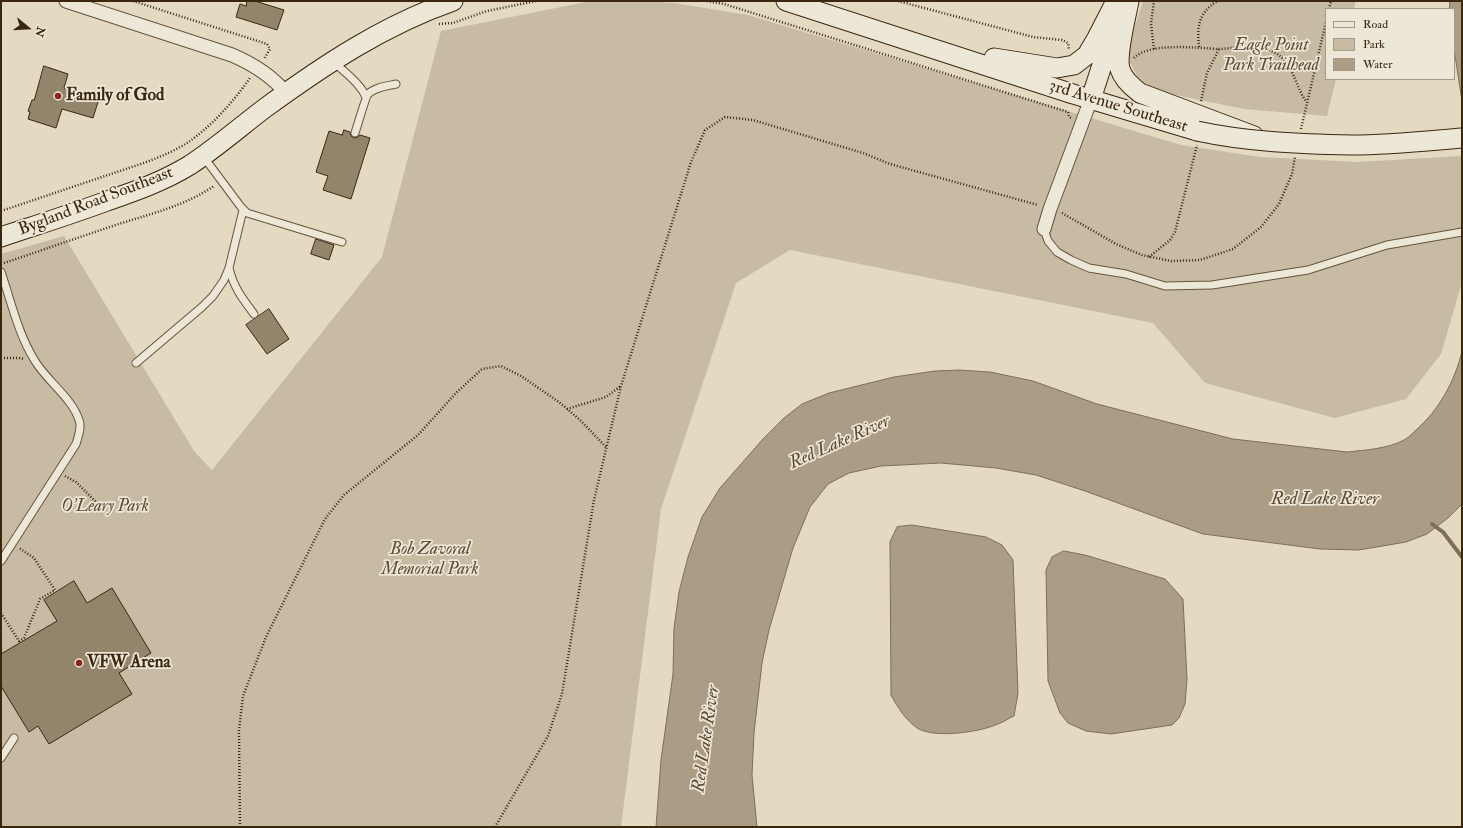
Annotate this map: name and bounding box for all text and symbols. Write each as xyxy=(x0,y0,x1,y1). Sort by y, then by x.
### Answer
north arrow xyxy=(8,8,48,48)
legend xyxy=(1325,8,1455,80)
text: Road xyxy=(1363,17,1388,32)
text: N xyxy=(32,25,48,39)
park label: Eagle Point Park Trailhead xyxy=(1223,36,1319,76)
text: Park xyxy=(1363,37,1385,52)
text: Water xyxy=(1363,57,1392,72)
street label: 3rd Avenue Southeast xyxy=(1046,76,1190,138)
place label: Family of God xyxy=(66,86,164,106)
marker: Family of God xyxy=(53,91,63,101)
street label: Bygland Road Southeast xyxy=(16,163,176,241)
water label: Red Lake River xyxy=(786,411,894,475)
water label: Red Lake River xyxy=(1271,489,1379,511)
park label: O'Leary Park xyxy=(61,497,149,517)
park label: Bob Zavoral Memorial Park xyxy=(382,540,478,580)
place label: VFW Arena xyxy=(87,653,170,673)
marker: VFW Arena xyxy=(74,658,84,668)
water label: Red Lake River xyxy=(689,684,725,794)

